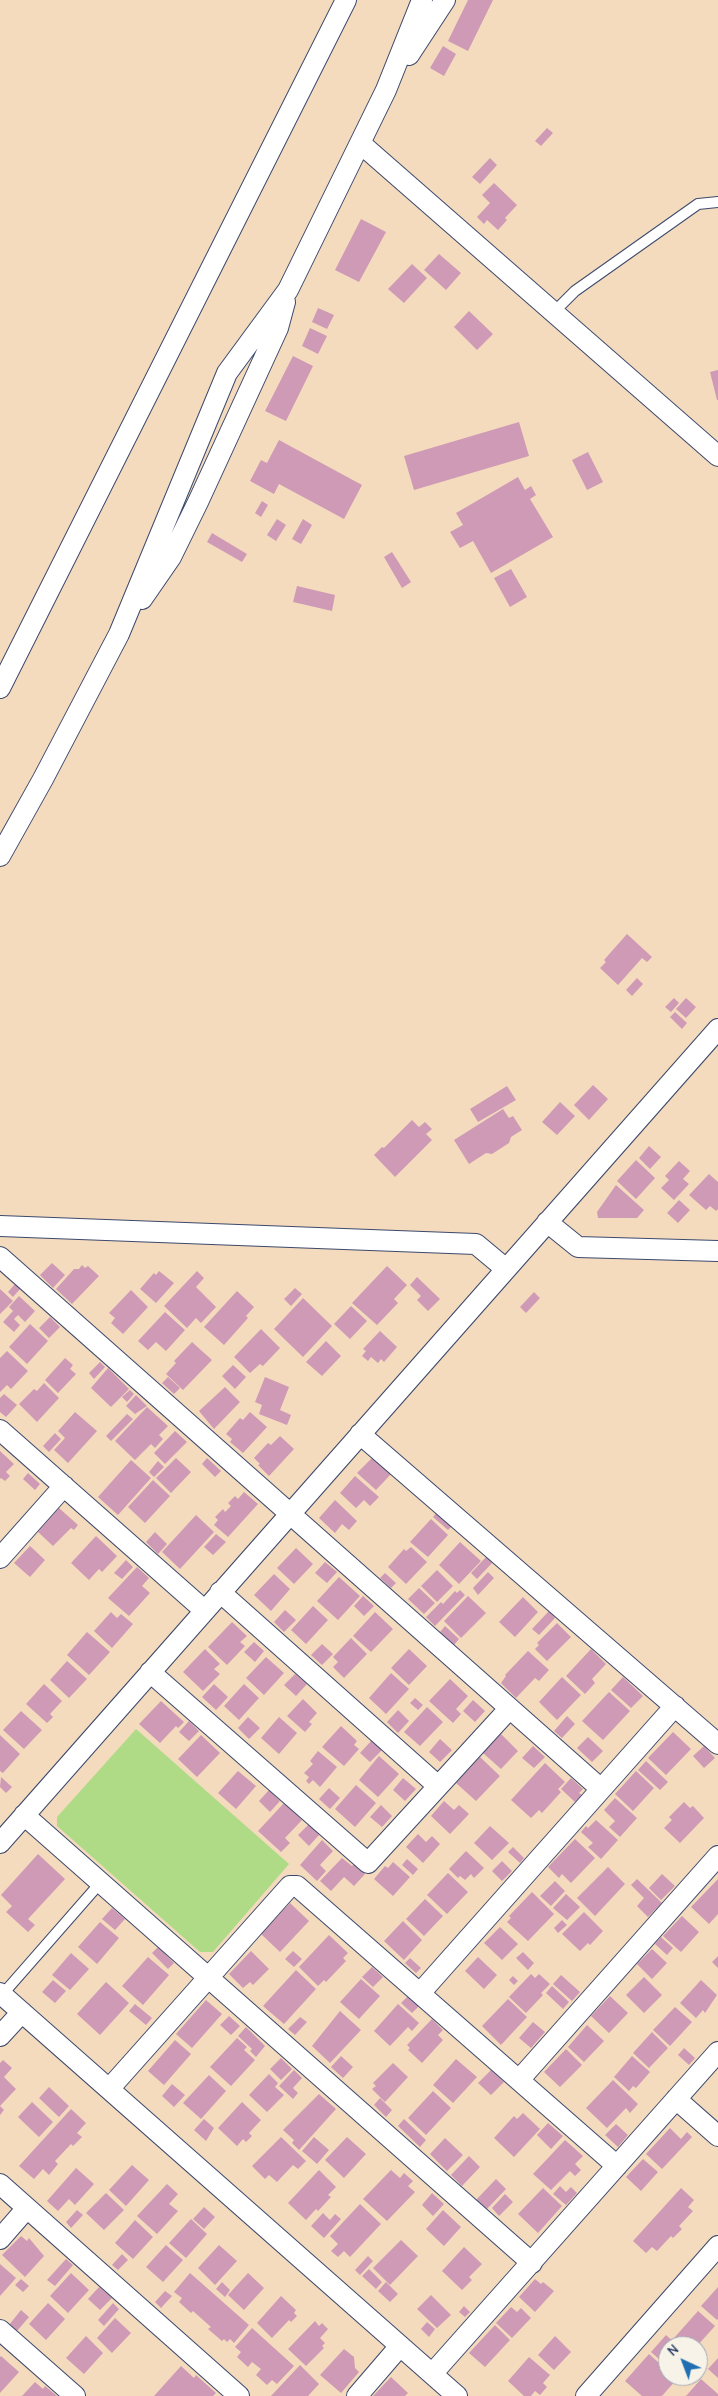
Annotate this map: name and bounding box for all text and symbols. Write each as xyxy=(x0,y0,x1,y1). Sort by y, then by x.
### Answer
north arrow xyxy=(658,2336,708,2386)
text: N xyxy=(664,2341,682,2360)

